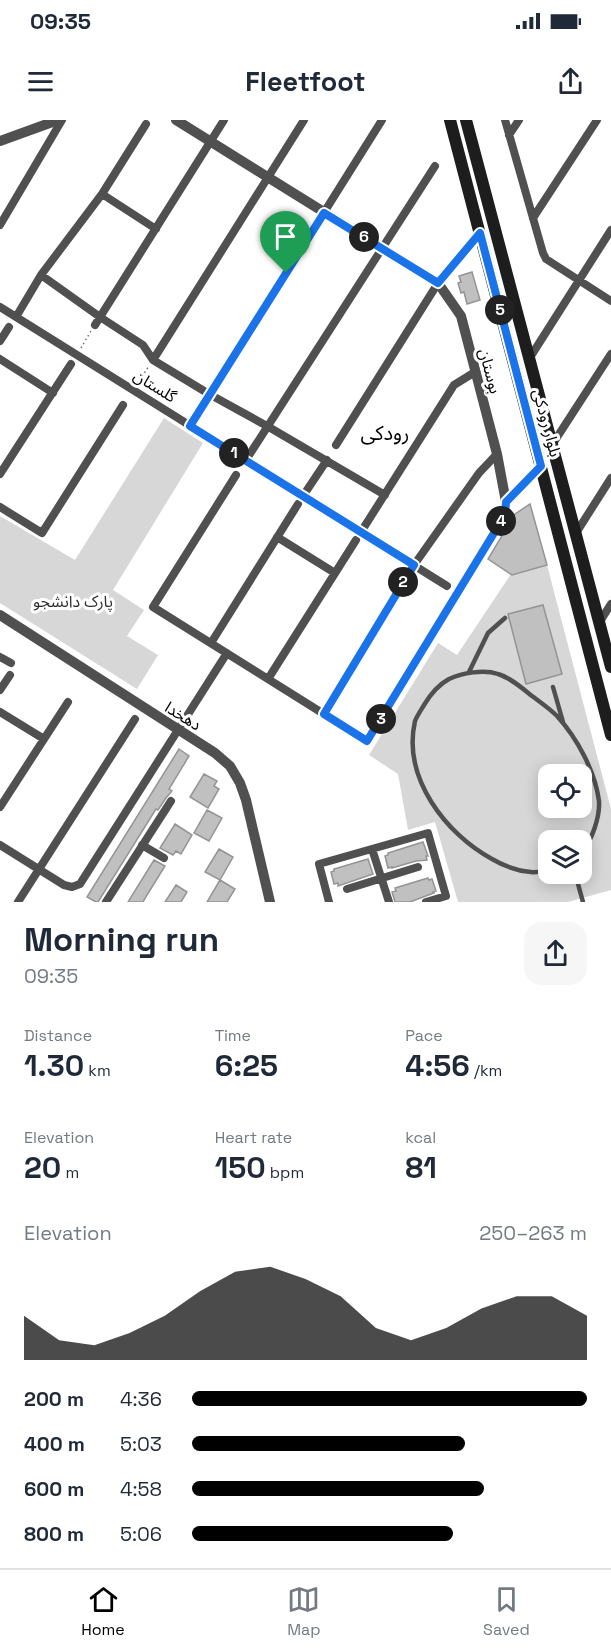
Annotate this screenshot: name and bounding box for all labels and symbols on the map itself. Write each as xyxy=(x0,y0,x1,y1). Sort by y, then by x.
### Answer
pin xyxy=(260,211,311,273)
pin: 6 xyxy=(349,222,379,252)
pin: 5 xyxy=(485,295,515,325)
street label: بوستان xyxy=(474,346,506,396)
street label: گلستان xyxy=(130,365,181,407)
street label: بلوار رودکی xyxy=(528,387,566,459)
district label: رودکی xyxy=(361,420,409,446)
pin: 1 xyxy=(219,438,249,468)
pin: 4 xyxy=(486,506,516,536)
pin: 2 xyxy=(388,567,418,597)
park label: پارک دانشجو xyxy=(33,591,113,612)
street label: دهخدا xyxy=(161,697,205,735)
pin: 3 xyxy=(366,704,396,734)

